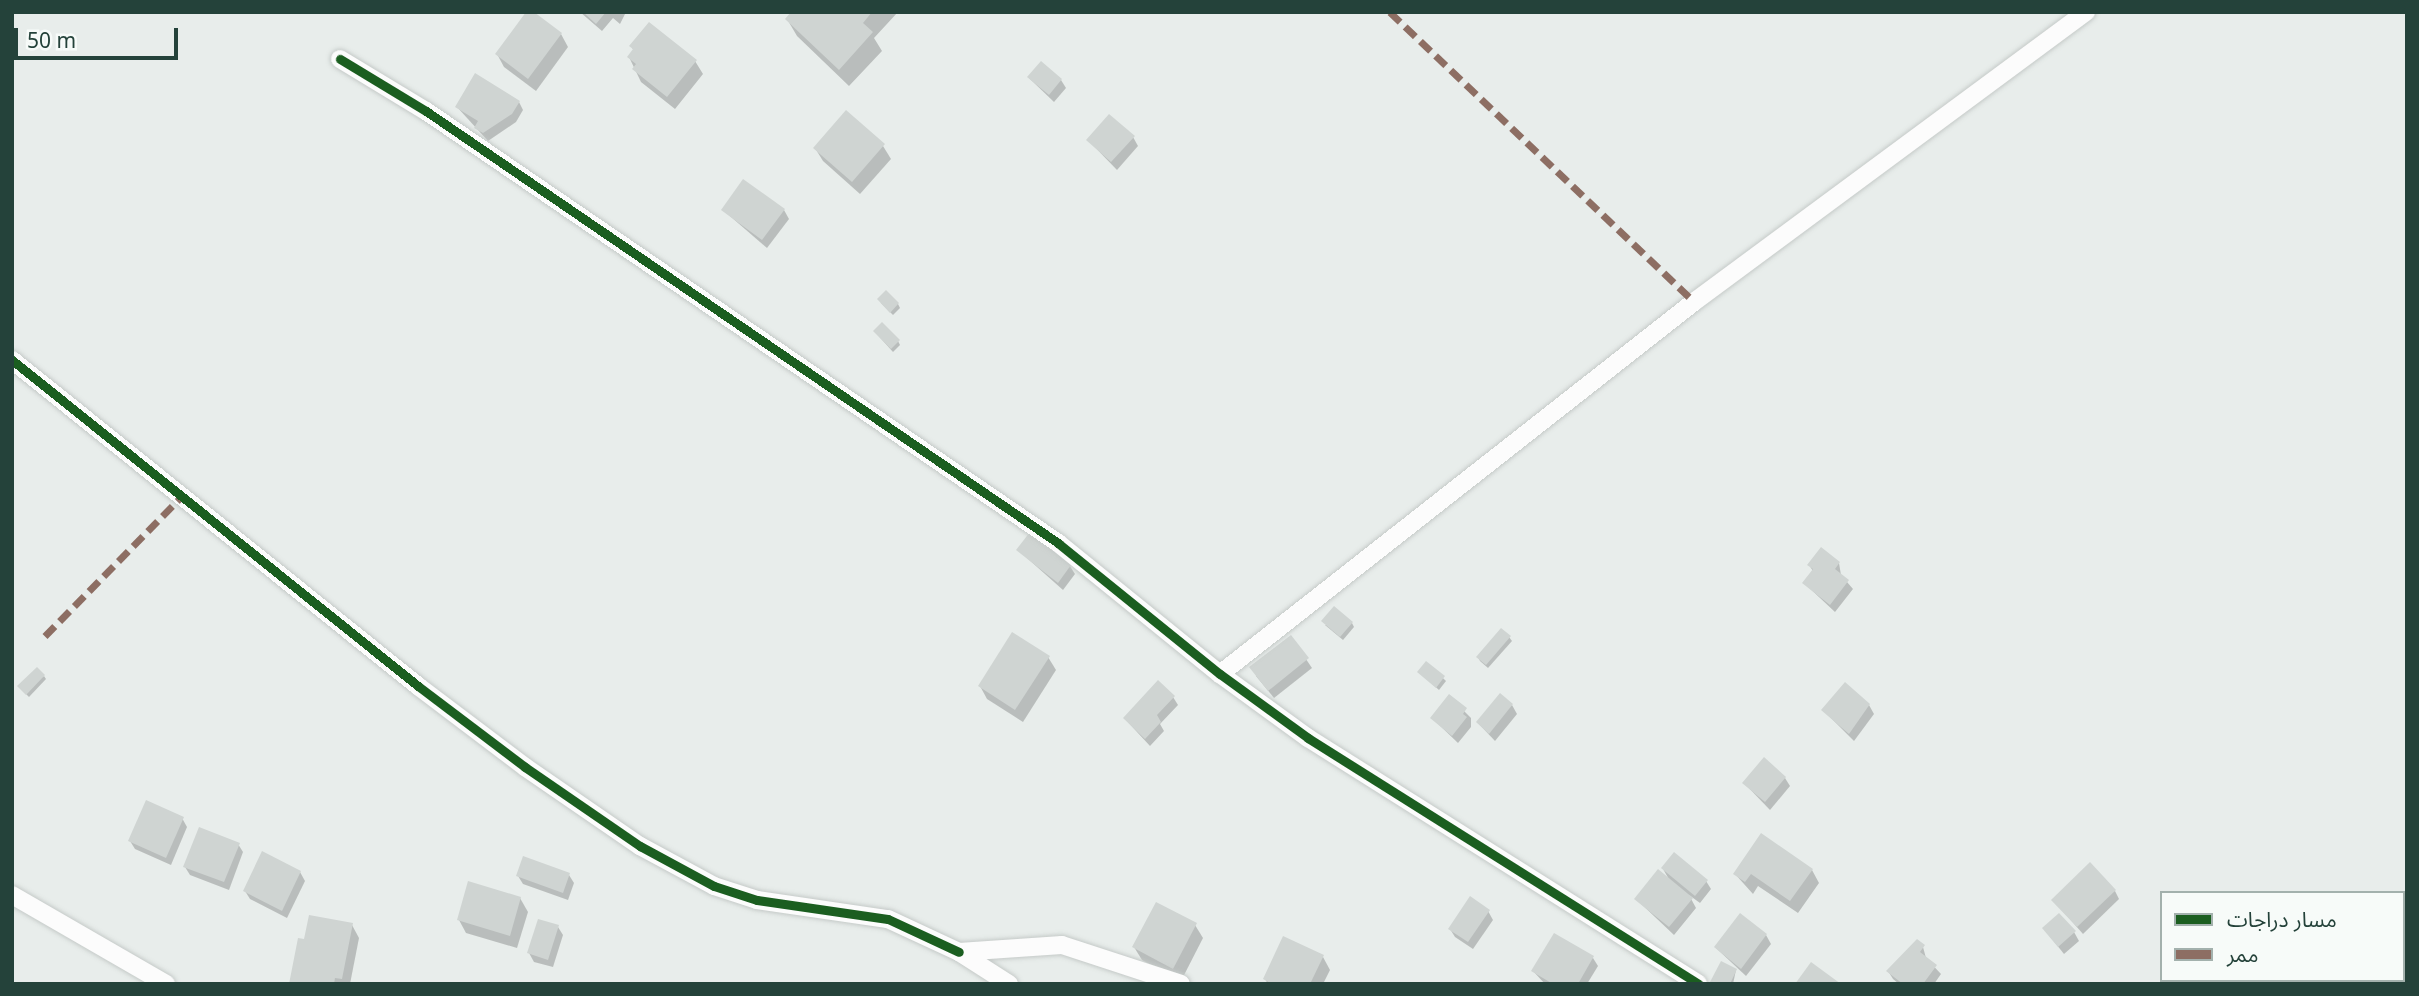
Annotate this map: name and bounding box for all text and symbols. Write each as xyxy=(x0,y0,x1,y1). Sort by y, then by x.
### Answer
scale bar xyxy=(18,14,182,58)
text: 50 m xyxy=(27,26,76,54)
legend xyxy=(2160,891,2405,982)
text: مسار دراجات xyxy=(2227,905,2337,933)
text: ممر xyxy=(2227,940,2258,968)

